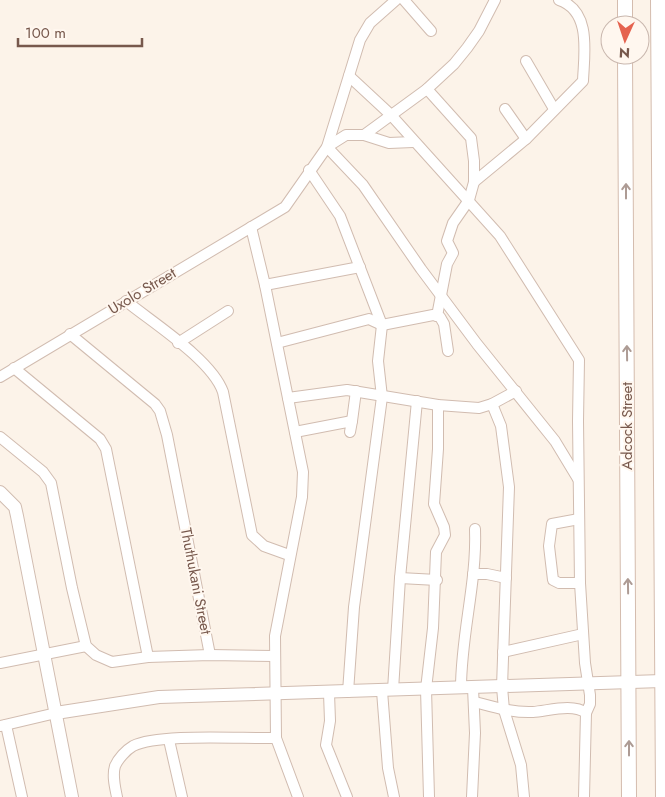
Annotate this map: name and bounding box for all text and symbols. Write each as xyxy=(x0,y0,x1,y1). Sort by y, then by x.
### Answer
scale bar xyxy=(18,15,141,47)
north arrow xyxy=(600,15,650,65)
text: 100 m xyxy=(25,22,66,44)
text: N xyxy=(618,43,630,63)
one-way arrow xyxy=(621,183,631,200)
street label: Uxolo Street xyxy=(104,262,180,320)
one-way arrow xyxy=(622,346,632,362)
street label: Adcock Street xyxy=(616,382,638,470)
street label: Thuthukani Street xyxy=(175,526,217,636)
one-way arrow xyxy=(623,578,633,594)
one-way arrow xyxy=(624,741,634,757)

